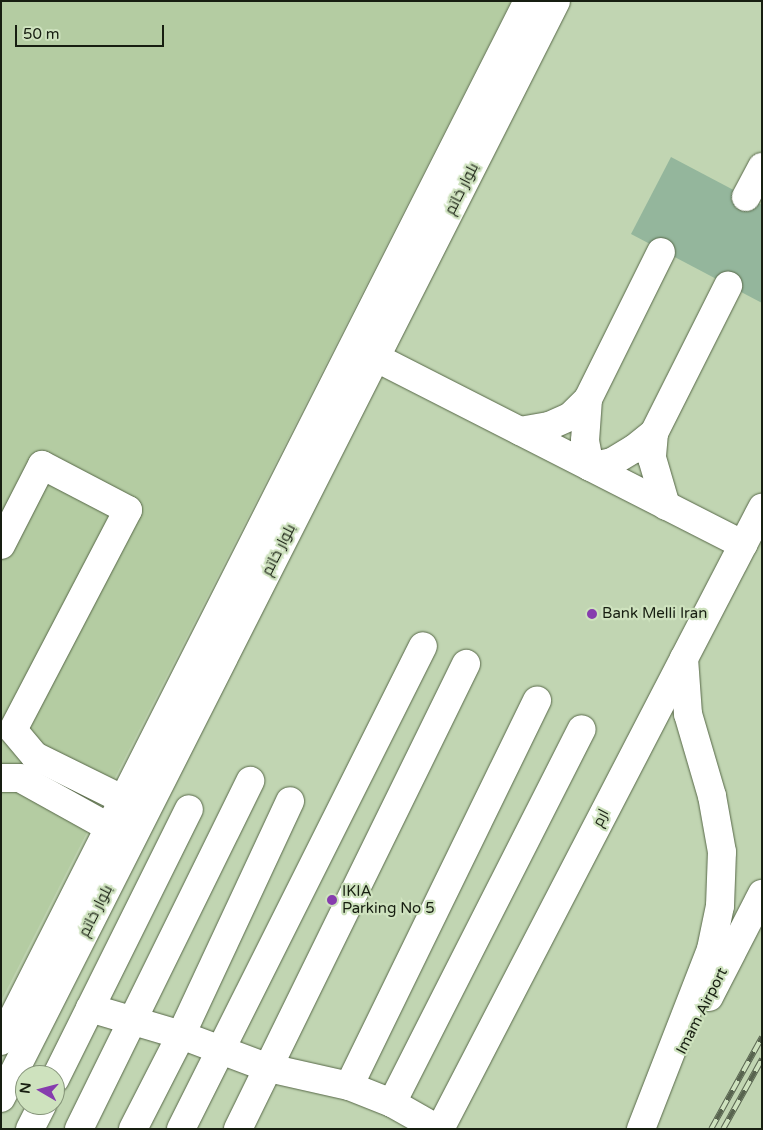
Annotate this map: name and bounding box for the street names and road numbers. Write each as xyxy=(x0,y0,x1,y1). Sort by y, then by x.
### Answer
street label: بلوار خاتم xyxy=(441,160,483,218)
street label: بلوار خاتم xyxy=(258,521,300,579)
street label: ارم xyxy=(589,806,613,830)
street label: بلوار خاتم xyxy=(75,882,117,940)
street label: Imam Airport xyxy=(673,965,731,1057)

